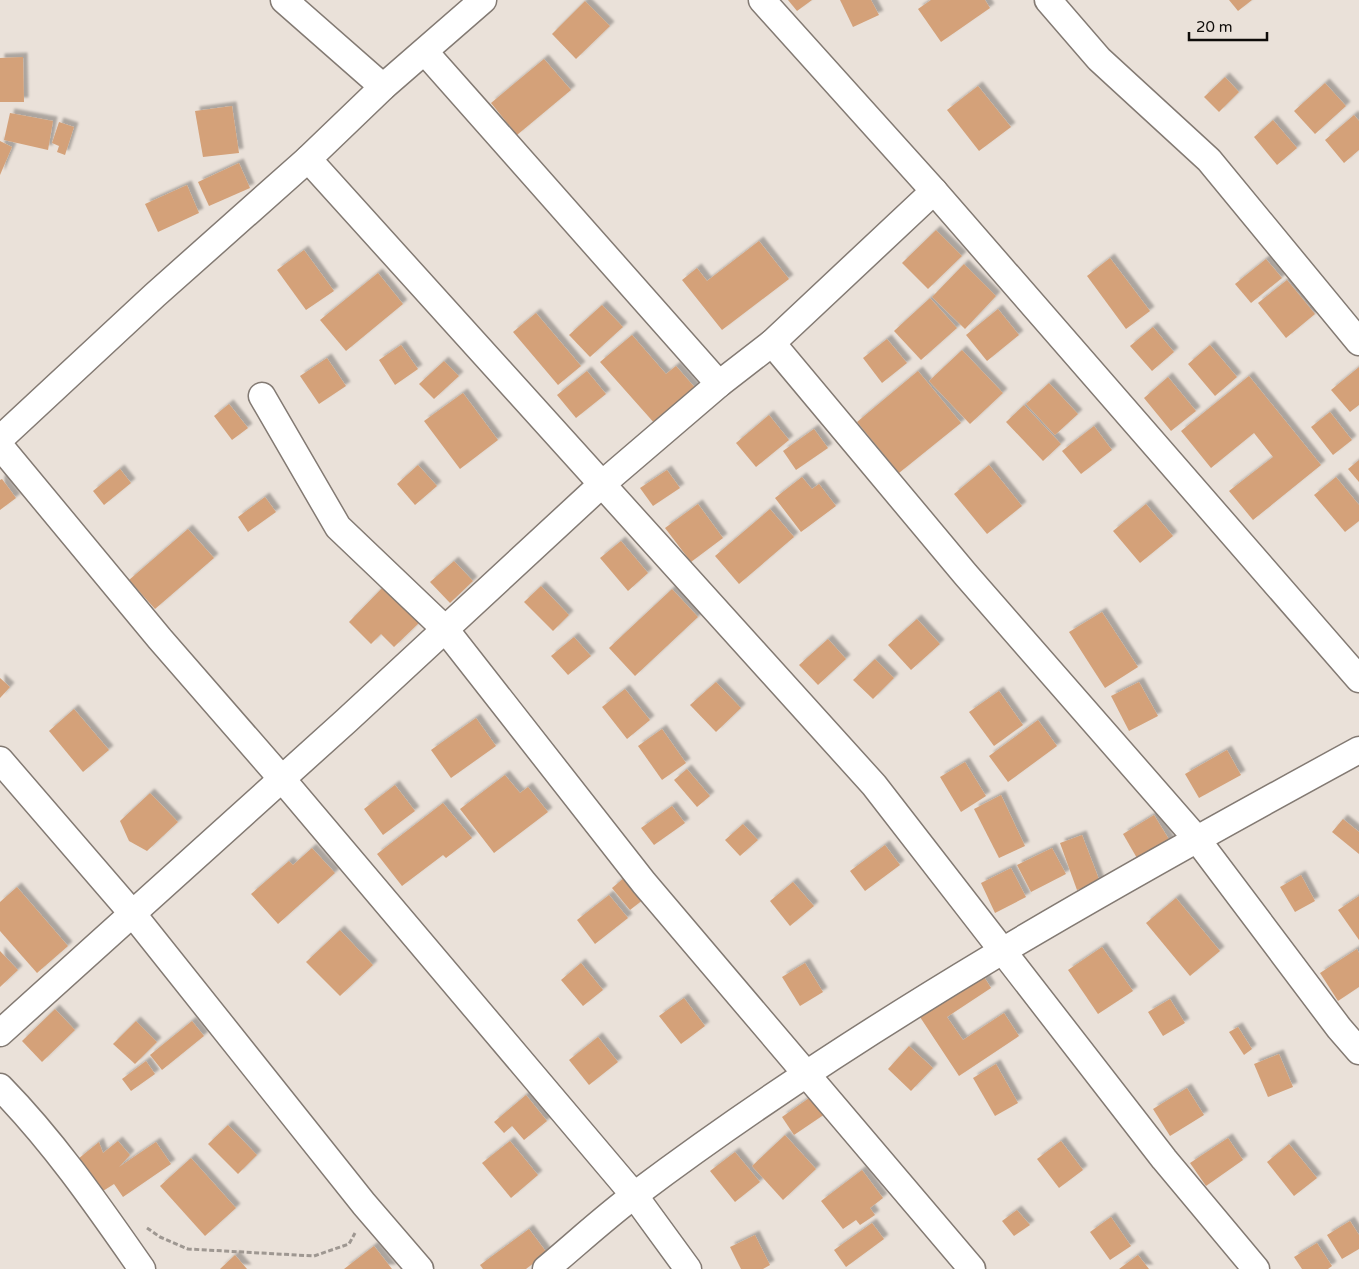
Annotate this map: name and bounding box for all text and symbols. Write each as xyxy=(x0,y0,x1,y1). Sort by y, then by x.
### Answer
scale bar xyxy=(1189,10,1266,42)
text: 20 m xyxy=(1196,18,1233,36)

